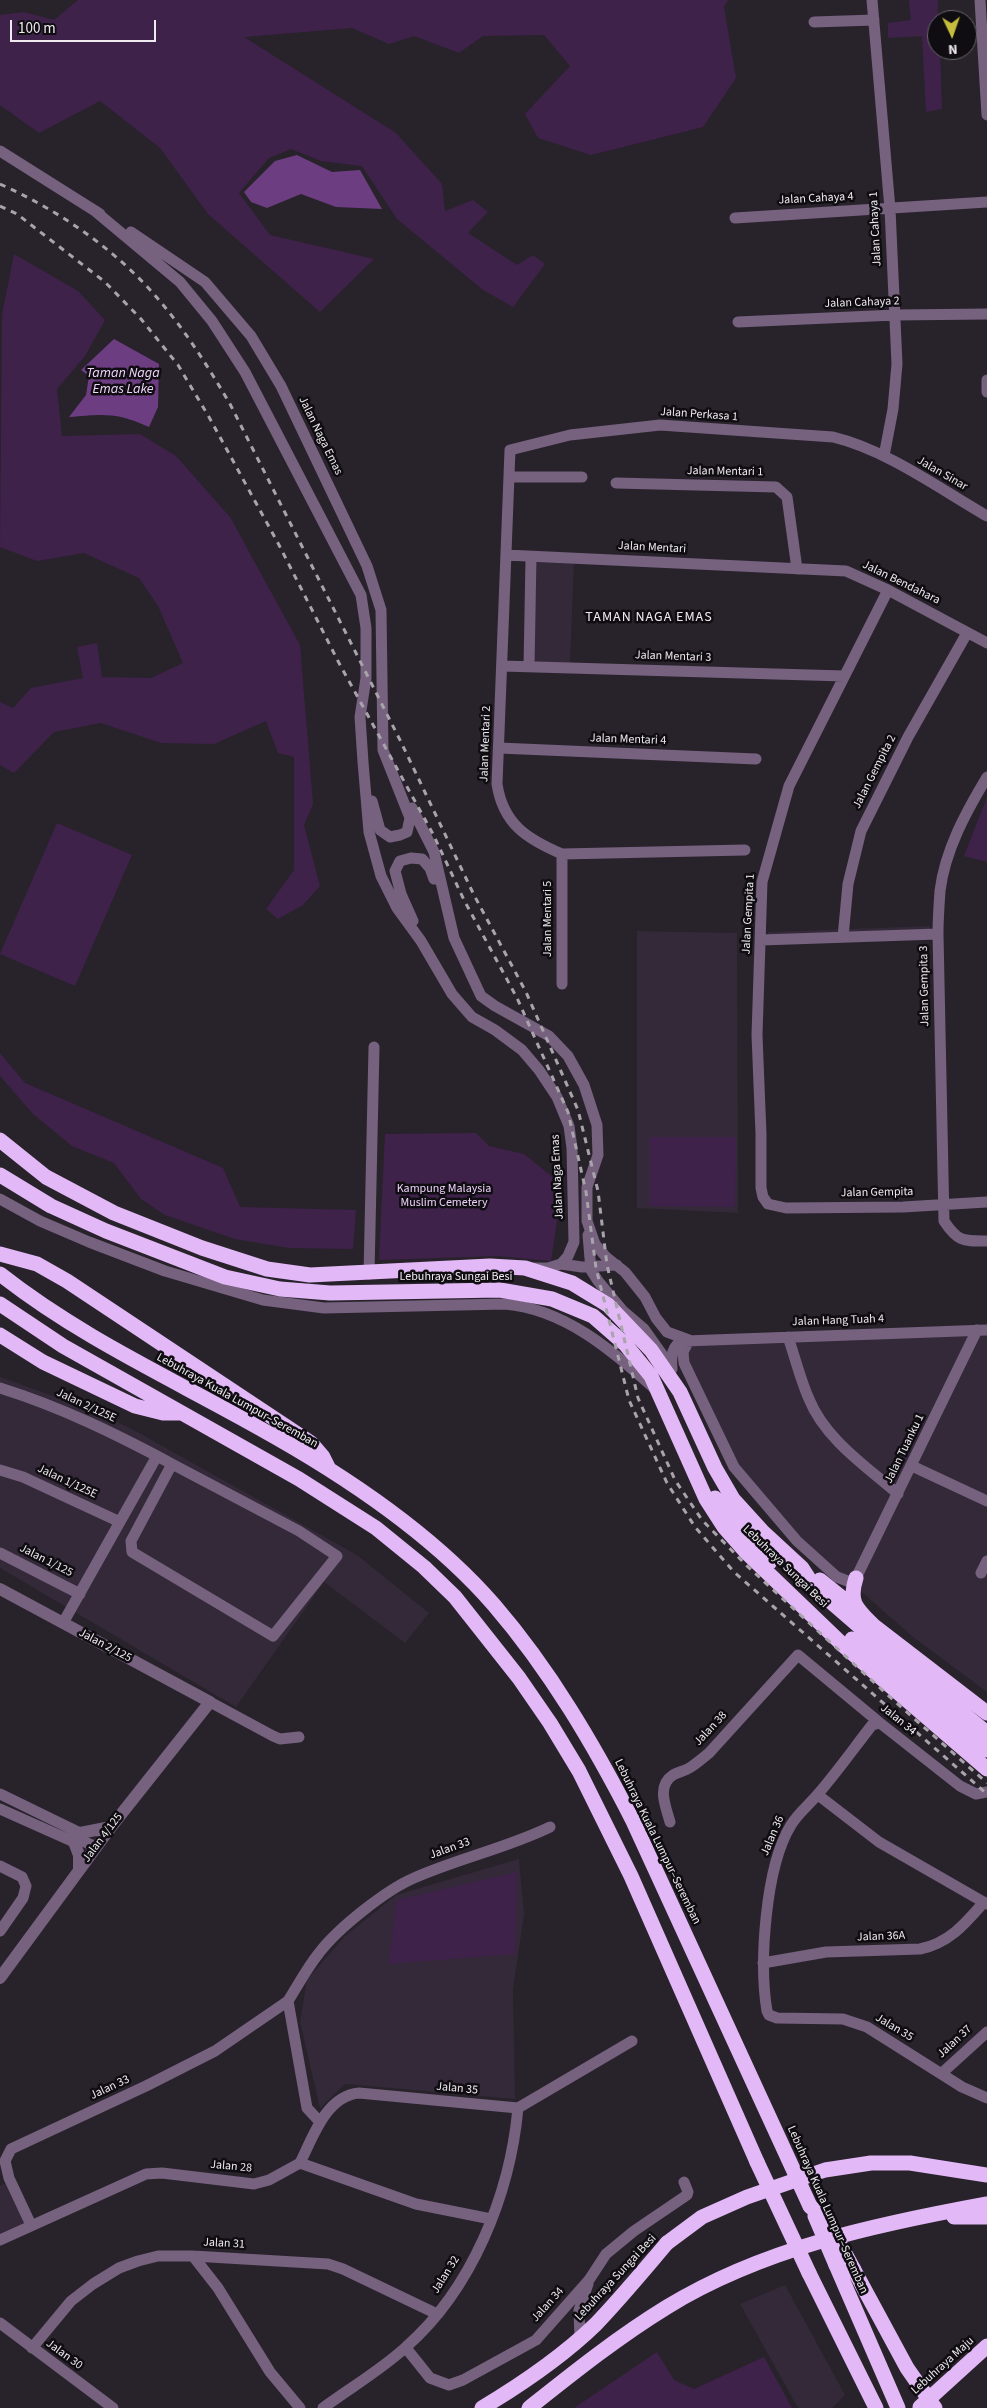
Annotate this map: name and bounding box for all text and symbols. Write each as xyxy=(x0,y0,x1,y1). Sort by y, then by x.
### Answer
scale bar xyxy=(12,10,159,42)
north arrow xyxy=(927,10,977,60)
text: 100 m xyxy=(18,18,56,39)
text: N xyxy=(948,39,958,59)
street label: Jalan Cahaya 4 xyxy=(778,190,854,208)
street label: Jalan Cahaya 1 xyxy=(867,191,885,267)
street label: Jalan Cahaya 2 xyxy=(824,294,900,312)
water label: Taman Naga Emas Lake xyxy=(86,366,160,398)
street label: Jalan Naga Emas xyxy=(295,394,345,478)
street label: Jalan Perkasa 1 xyxy=(660,405,738,425)
street label: Jalan Sinar xyxy=(914,454,970,494)
street label: Jalan Mentari 1 xyxy=(687,464,763,480)
street label: Jalan Mentari xyxy=(618,539,686,557)
street label: Jalan Bendahara xyxy=(860,558,942,608)
district label: TAMAN NAGA EMAS xyxy=(583,610,715,626)
street label: Jalan Mentari 3 xyxy=(635,648,711,666)
street label: Jalan Mentari 2 xyxy=(477,706,495,782)
street label: Jalan Mentari 4 xyxy=(590,731,666,749)
street label: Jalan Gempita 2 xyxy=(850,733,900,811)
street label: Jalan Gempita 1 xyxy=(740,873,758,955)
street label: Jalan Mentari 5 xyxy=(541,881,555,957)
street label: Jalan Gempita 3 xyxy=(917,945,933,1027)
street label: Jalan Naga Emas xyxy=(549,1134,567,1220)
park label: Kampung Malaysia Muslim Cemetery xyxy=(397,1182,491,1210)
street label: Jalan Gempita xyxy=(841,1185,913,1201)
street label: Lebuhraya Sungai Besi xyxy=(400,1270,512,1284)
street label: Jalan Hang Tuah 4 xyxy=(792,1312,884,1330)
street label: Lebuhraya Kuala Lumpur–Seremban xyxy=(154,1351,320,1451)
street label: Jalan 2/125E xyxy=(54,1386,118,1426)
street label: Jalan Tuanku 1 xyxy=(882,1412,928,1486)
street label: Jalan 1/125E xyxy=(35,1462,99,1502)
street label: Lebuhraya Sungai Besi xyxy=(739,1523,831,1611)
street label: Jalan 1/125 xyxy=(17,1541,75,1581)
street label: Jalan 2/125 xyxy=(76,1626,134,1666)
street label: Jalan 34 xyxy=(877,1701,919,1739)
street label: Jalan 38 xyxy=(691,1709,731,1749)
street label: Lebuhraya Kuala Lumpur–Seremban xyxy=(611,1757,703,1927)
street label: Jalan 4/125 xyxy=(80,1811,126,1865)
street label: Jalan 36 xyxy=(758,1814,788,1858)
street label: Jalan 33 xyxy=(428,1835,472,1863)
street label: Jalan 36A xyxy=(857,1929,905,1945)
street label: Jalan 35 xyxy=(872,2011,916,2045)
street label: Jalan 37 xyxy=(935,2022,975,2062)
street label: Jalan 33 xyxy=(88,2073,132,2103)
street label: Jalan 35 xyxy=(436,2080,478,2098)
street label: Lebuhraya Kuala Lumpur–Seremban xyxy=(783,2124,871,2296)
street label: Jalan 28 xyxy=(210,2158,252,2176)
street label: Lebuhraya Sungai Besi xyxy=(572,2232,660,2324)
street label: Jalan 31 xyxy=(203,2236,245,2252)
street label: Jalan 32 xyxy=(429,2253,463,2297)
street label: Jalan 34 xyxy=(529,2285,567,2325)
street label: Lebuhraya Maju xyxy=(909,2334,977,2398)
street label: Jalan 30 xyxy=(43,2337,85,2373)

